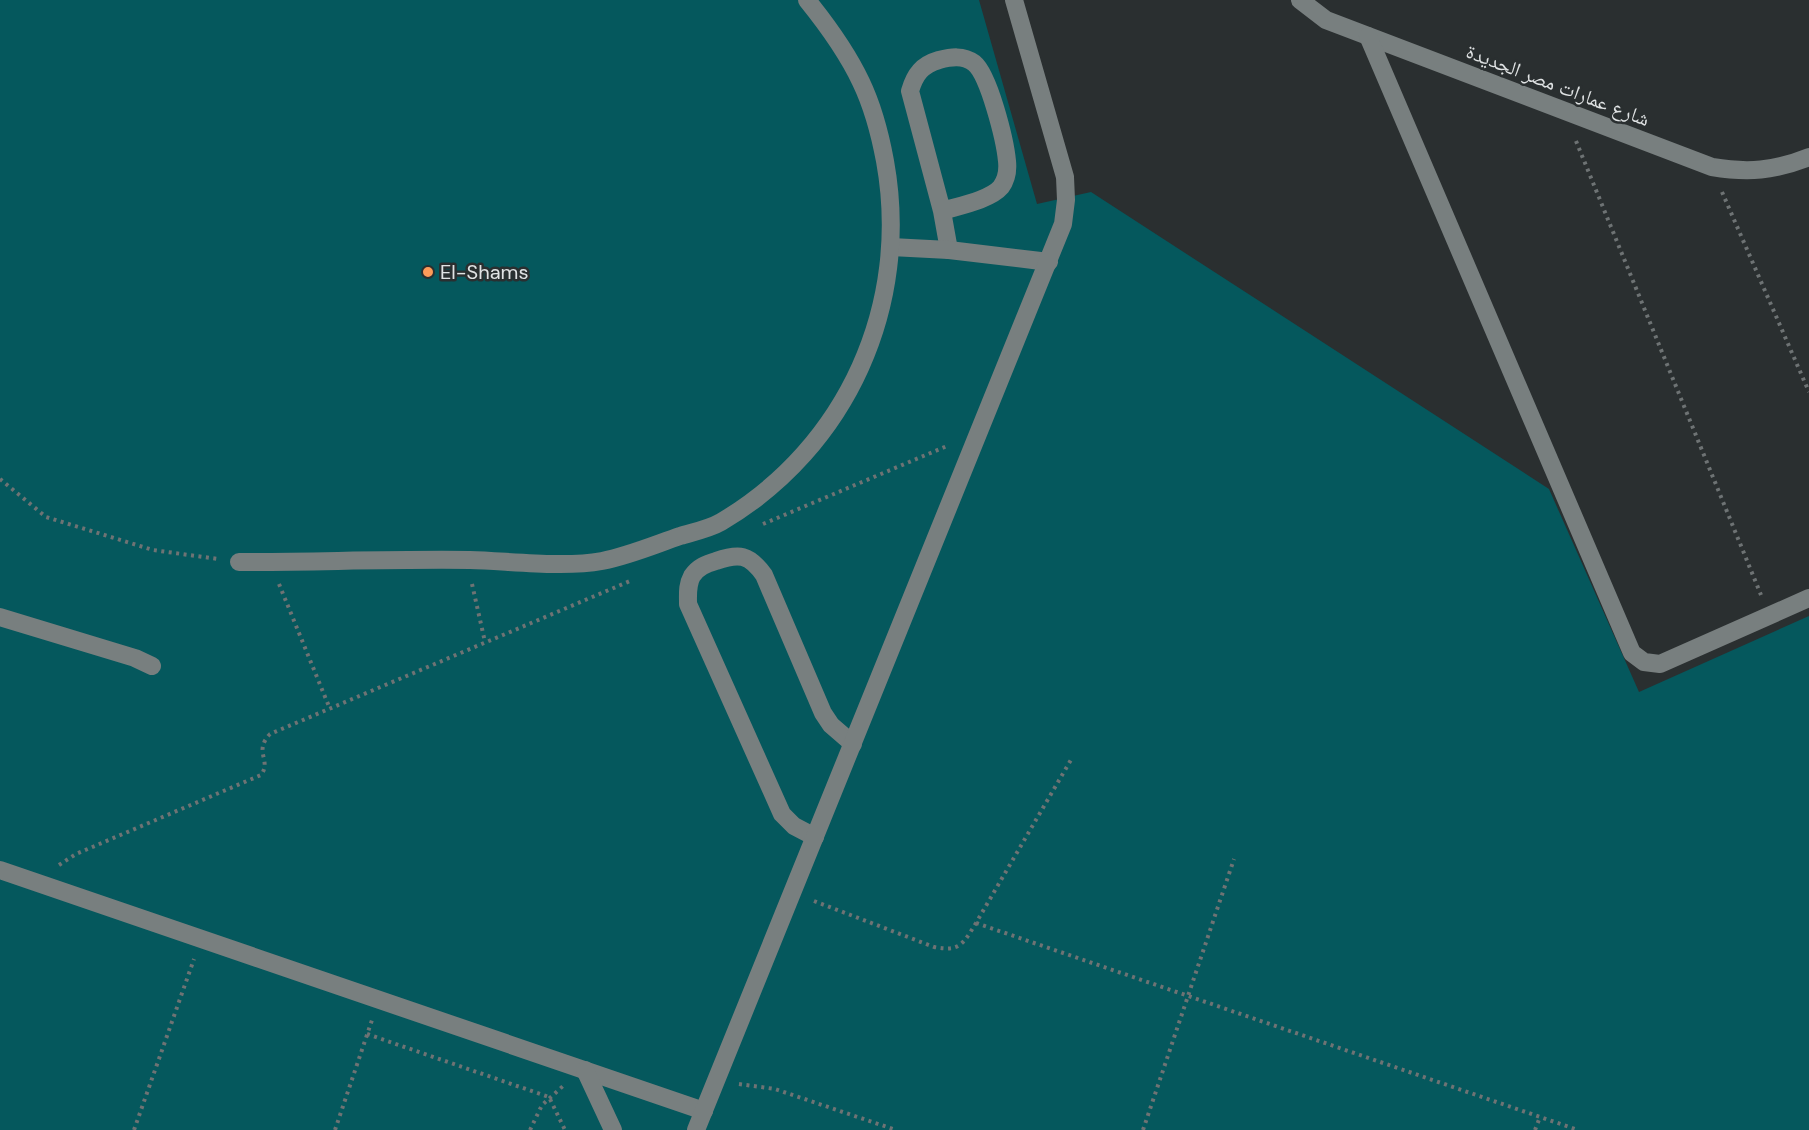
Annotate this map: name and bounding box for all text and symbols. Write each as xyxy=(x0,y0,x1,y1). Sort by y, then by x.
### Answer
street label: شارع عمارات مصر الجديدة xyxy=(1463,38,1653,132)
place label: El-Shams xyxy=(440,259,528,285)
marker: El-Shams xyxy=(421,265,435,279)

